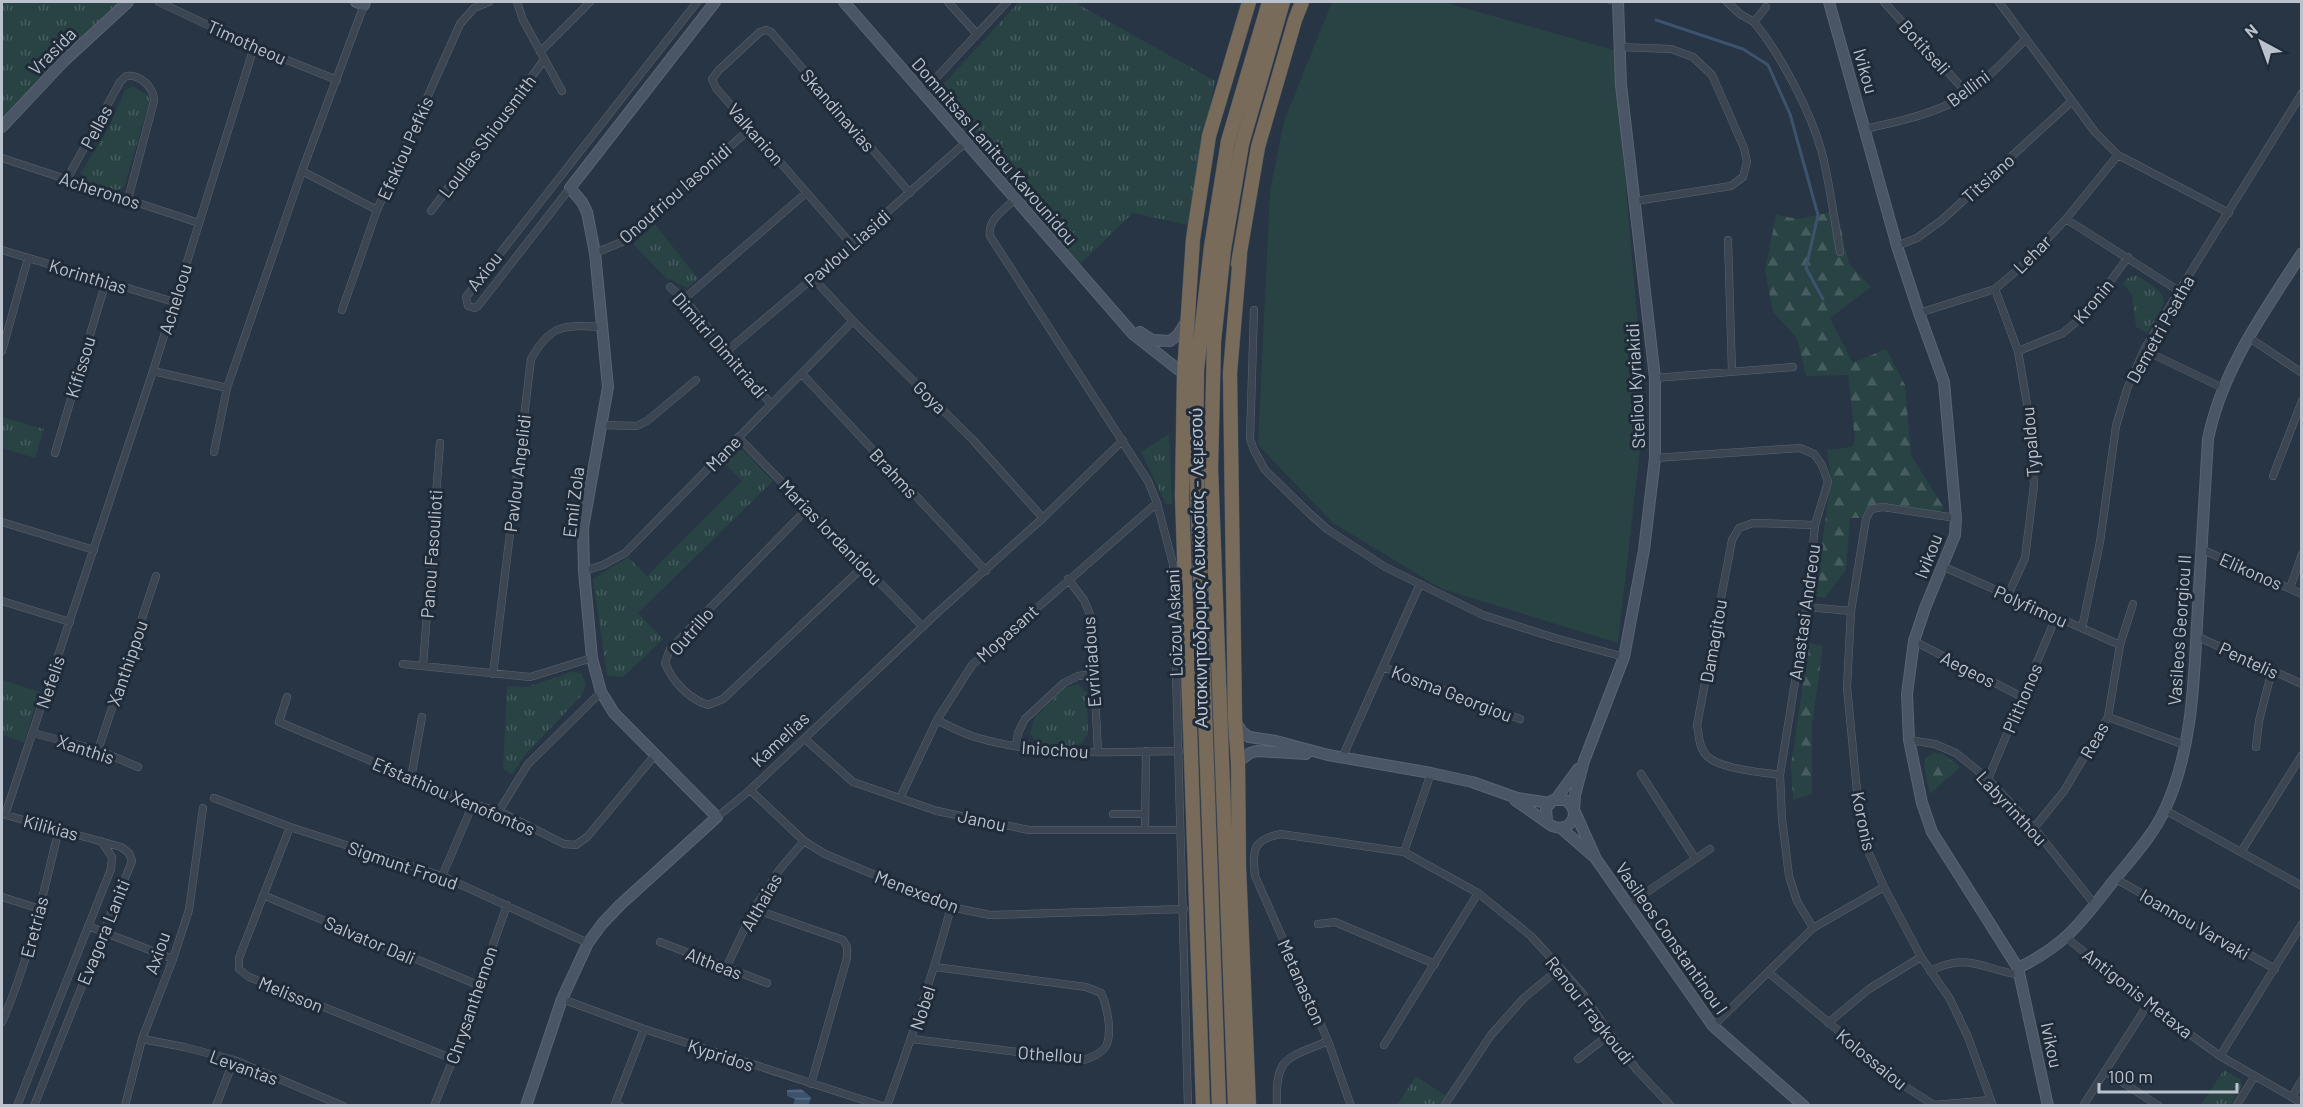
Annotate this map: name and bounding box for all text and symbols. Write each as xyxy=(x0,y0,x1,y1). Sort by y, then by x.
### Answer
north arrow xyxy=(2231,12,2291,72)
street label: Timotheou xyxy=(204,15,290,69)
street label: Botitseli xyxy=(1895,15,1955,79)
text: N xyxy=(2241,20,2261,41)
street label: Vrasida xyxy=(24,23,80,79)
street label: Ivikou xyxy=(1849,46,1883,96)
street label: Domnitsas Lanitou Kavounidou xyxy=(908,53,1082,249)
street label: Skandinavias xyxy=(796,64,880,156)
street label: Bellini xyxy=(1942,65,1994,111)
street label: Loullas Shiousmith xyxy=(434,70,540,202)
street label: Efskiou Pefkis xyxy=(372,93,438,203)
street label: Valkanion xyxy=(723,98,789,170)
street label: Pellas xyxy=(75,102,117,152)
street label: Onoufriou Iasonidi xyxy=(614,138,736,248)
street label: Titsiano xyxy=(1957,149,2019,207)
street label: Acheronos xyxy=(57,167,143,213)
street label: Pavlou Liasidi xyxy=(799,205,895,291)
street label: Lehar xyxy=(2008,230,2056,278)
street label: Axiou xyxy=(462,247,506,295)
street label: Korinthias xyxy=(46,254,130,298)
street label: Acheloou xyxy=(154,261,196,337)
street label: Demetri Psatha xyxy=(2121,271,2199,387)
street label: Kronin xyxy=(2068,274,2118,328)
street label: Dimitri Dimitriadi xyxy=(668,288,772,402)
street label: Steliou Kyriakidi xyxy=(1621,323,1649,449)
street label: Kifissou xyxy=(60,334,100,400)
street label: Goya xyxy=(909,376,951,418)
street label: Typaldou xyxy=(2016,406,2044,478)
street label: Αυτοκινητόδρομος Λευκωσίας - Λεμεσού xyxy=(1184,408,1212,728)
street label: Pavlou Angelidi xyxy=(499,413,535,533)
street label: Mane xyxy=(701,431,745,475)
street label: Brahms xyxy=(865,443,923,503)
street label: Emil Zola xyxy=(558,465,588,539)
street label: Marias Iordanidou xyxy=(775,475,887,589)
street label: Panou Fasoulioti xyxy=(416,489,446,619)
street label: Ivikou xyxy=(1909,531,1947,581)
street label: Anastasi Andreou xyxy=(1784,543,1824,681)
street label: Elikonos xyxy=(2216,547,2286,595)
street label: Vasileos Georgiou II xyxy=(2163,554,2195,706)
street label: Loizou Askani xyxy=(1161,569,1187,677)
street label: Polyfimou xyxy=(1991,580,2071,632)
street label: Damagitou xyxy=(1695,598,1731,684)
street label: Mopasant xyxy=(971,599,1043,667)
street label: Outrillo xyxy=(664,602,718,660)
street label: Evriviadous xyxy=(1077,616,1105,708)
street label: Xanthippou xyxy=(102,617,152,709)
street label: Pentelis xyxy=(2216,637,2282,683)
street label: Aegeos xyxy=(1937,646,1999,692)
street label: Nefelis xyxy=(31,653,69,711)
street label: Kosma Georgiou xyxy=(1389,660,1515,726)
street label: Plithonos xyxy=(1998,660,2046,736)
street label: Kamelias xyxy=(746,707,814,771)
street label: Reas xyxy=(2075,718,2113,762)
street label: Xanthis xyxy=(55,729,117,769)
street label: Iniochou xyxy=(1021,736,1089,762)
street label: Efstathiou Xenofontos xyxy=(370,752,538,840)
street label: Labyrinthou xyxy=(1972,766,2052,850)
street label: Koronis xyxy=(1847,789,1881,853)
street label: Janou xyxy=(956,804,1008,836)
street label: Kilikias xyxy=(21,809,81,845)
street label: Sigmunt Froud xyxy=(345,836,461,894)
street label: Vasileos Constantinou I xyxy=(1611,858,1733,1018)
street label: Menexedon xyxy=(872,865,962,917)
street label: Althaias xyxy=(736,869,786,935)
street label: Evagora Laniti xyxy=(72,876,134,988)
street label: Ioannou Varvaki xyxy=(2136,884,2254,964)
street label: Eretrias xyxy=(15,894,53,960)
street label: Salvator Dali xyxy=(321,911,419,969)
street label: Axiou xyxy=(140,929,174,977)
street label: Metanaston xyxy=(1273,936,1331,1028)
street label: Altheas xyxy=(683,942,745,984)
street label: Chrysanthemon xyxy=(441,943,501,1067)
street label: Antigonis Metaxa xyxy=(2079,943,2197,1043)
street label: Renou Fragkoudi xyxy=(1541,952,1639,1068)
street label: Melisson xyxy=(255,971,327,1017)
street label: Nobel xyxy=(905,983,939,1033)
street label: Ivikou xyxy=(2036,1020,2068,1070)
street label: Kolossaiou xyxy=(1832,1024,1912,1094)
street label: Kypridos xyxy=(685,1034,757,1076)
street label: Othellou xyxy=(1017,1041,1083,1067)
street label: Levantas xyxy=(207,1044,281,1090)
scale bar xyxy=(2099,1056,2237,1094)
text: 100 m xyxy=(2108,1065,2153,1087)

